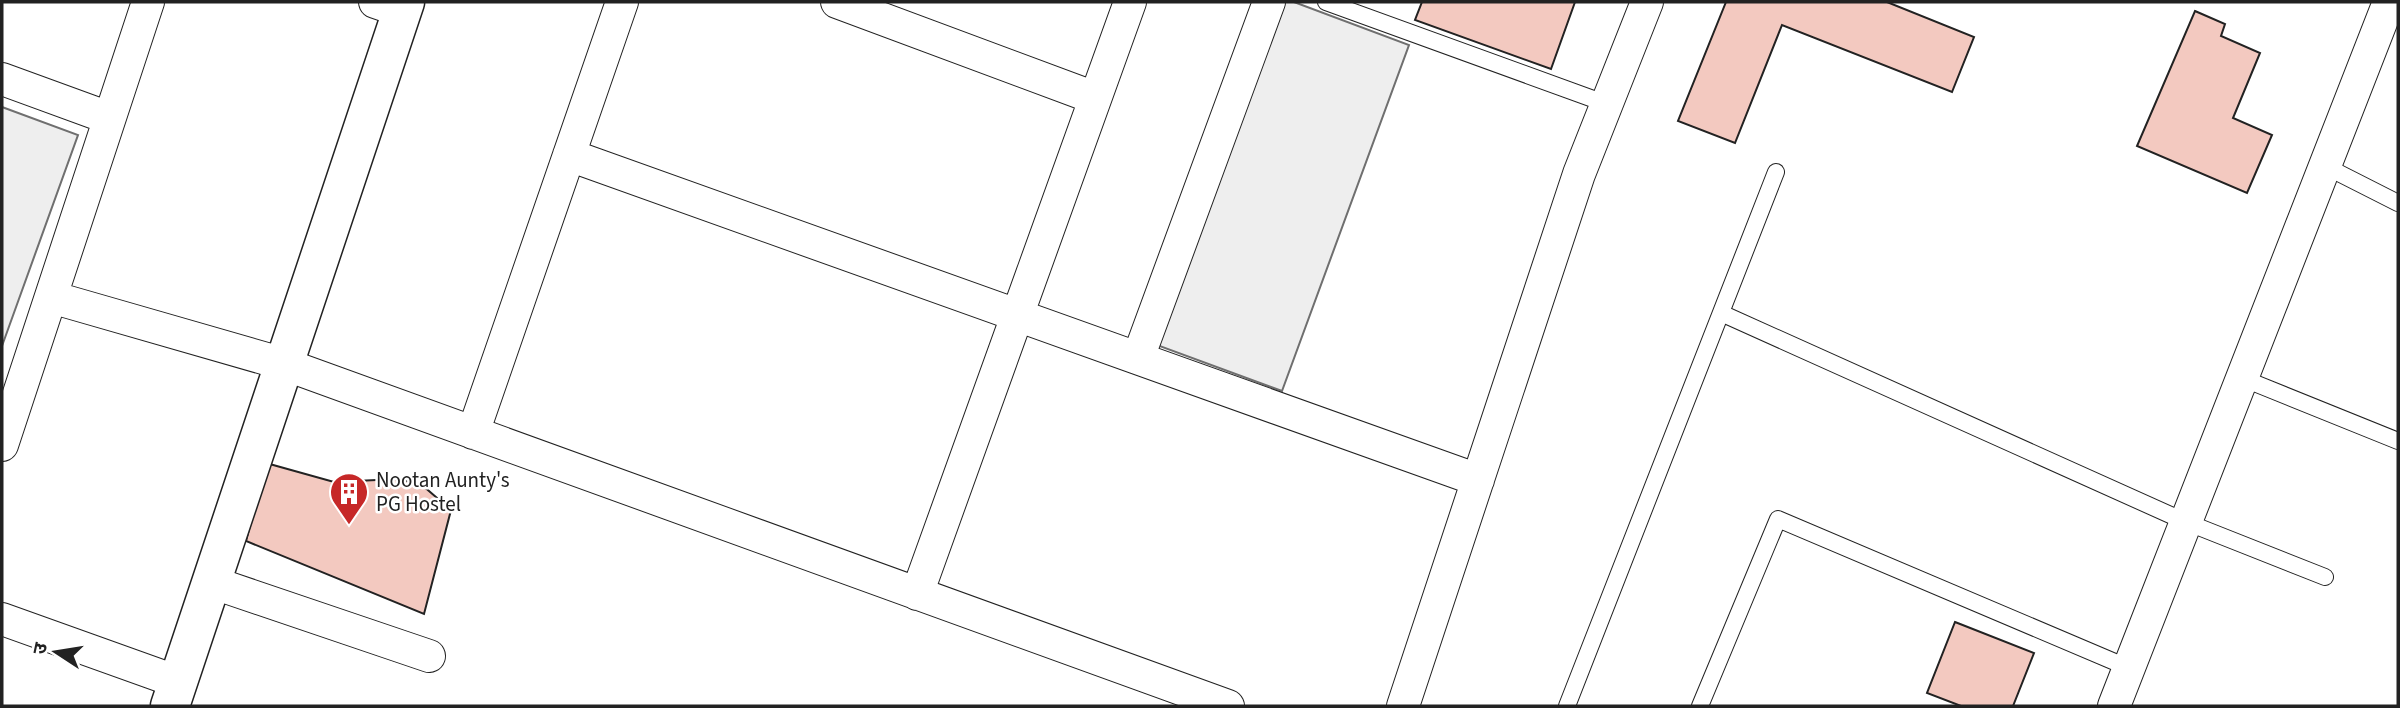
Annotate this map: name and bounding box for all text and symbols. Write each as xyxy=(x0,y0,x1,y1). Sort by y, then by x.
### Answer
place label: Nootan Aunty's PG Hostel xyxy=(376,465,510,519)
building icon: Nootan Aunty's PG Hostel xyxy=(328,471,370,526)
north arrow xyxy=(21,617,91,687)
text: उ xyxy=(26,640,55,657)

